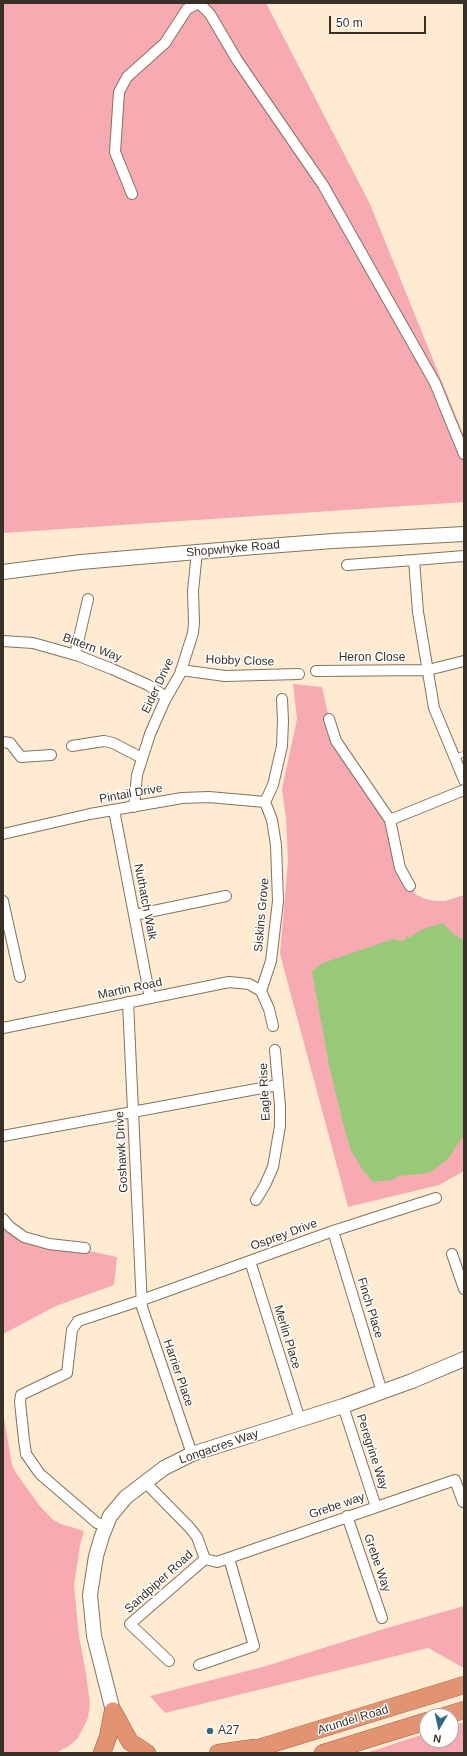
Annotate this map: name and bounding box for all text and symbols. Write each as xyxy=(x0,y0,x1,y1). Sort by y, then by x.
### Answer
scale bar xyxy=(331,8,428,34)
text: 50 m xyxy=(336,16,363,30)
street label: Shopwhyke Road xyxy=(186,538,280,560)
street label: Bittern Way xyxy=(61,631,123,665)
street label: Heron Close xyxy=(339,651,405,665)
street label: Hobby Close xyxy=(205,653,275,669)
street label: Eider Drive xyxy=(139,656,177,716)
street label: Pintail Drive xyxy=(98,781,164,807)
street label: Nuthatch Walk xyxy=(131,863,159,941)
street label: Siskins Grove xyxy=(252,878,272,952)
street label: Martin Road xyxy=(97,975,163,1003)
street label: Eagle Rise xyxy=(256,1063,274,1121)
street label: Goshawk Drive xyxy=(113,1111,131,1193)
street label: Osprey Drive xyxy=(249,1216,319,1254)
street label: Finch Place xyxy=(354,1276,386,1340)
street label: Merlin Place xyxy=(270,1303,304,1371)
street label: Harrier Place xyxy=(160,1338,196,1408)
street label: Peregrine Way xyxy=(353,1412,391,1492)
street label: Longacres Way xyxy=(177,1427,261,1467)
street label: Grebe way xyxy=(307,1490,367,1522)
street label: Grebe Way xyxy=(360,1532,394,1594)
street label: Sandpiper Road xyxy=(122,1548,196,1616)
street label: Arundel Road xyxy=(316,1702,390,1738)
north arrow xyxy=(419,1708,459,1748)
place label: A27 xyxy=(218,1724,239,1738)
marker: A27 xyxy=(205,1726,215,1736)
text: N xyxy=(432,1732,442,1745)

